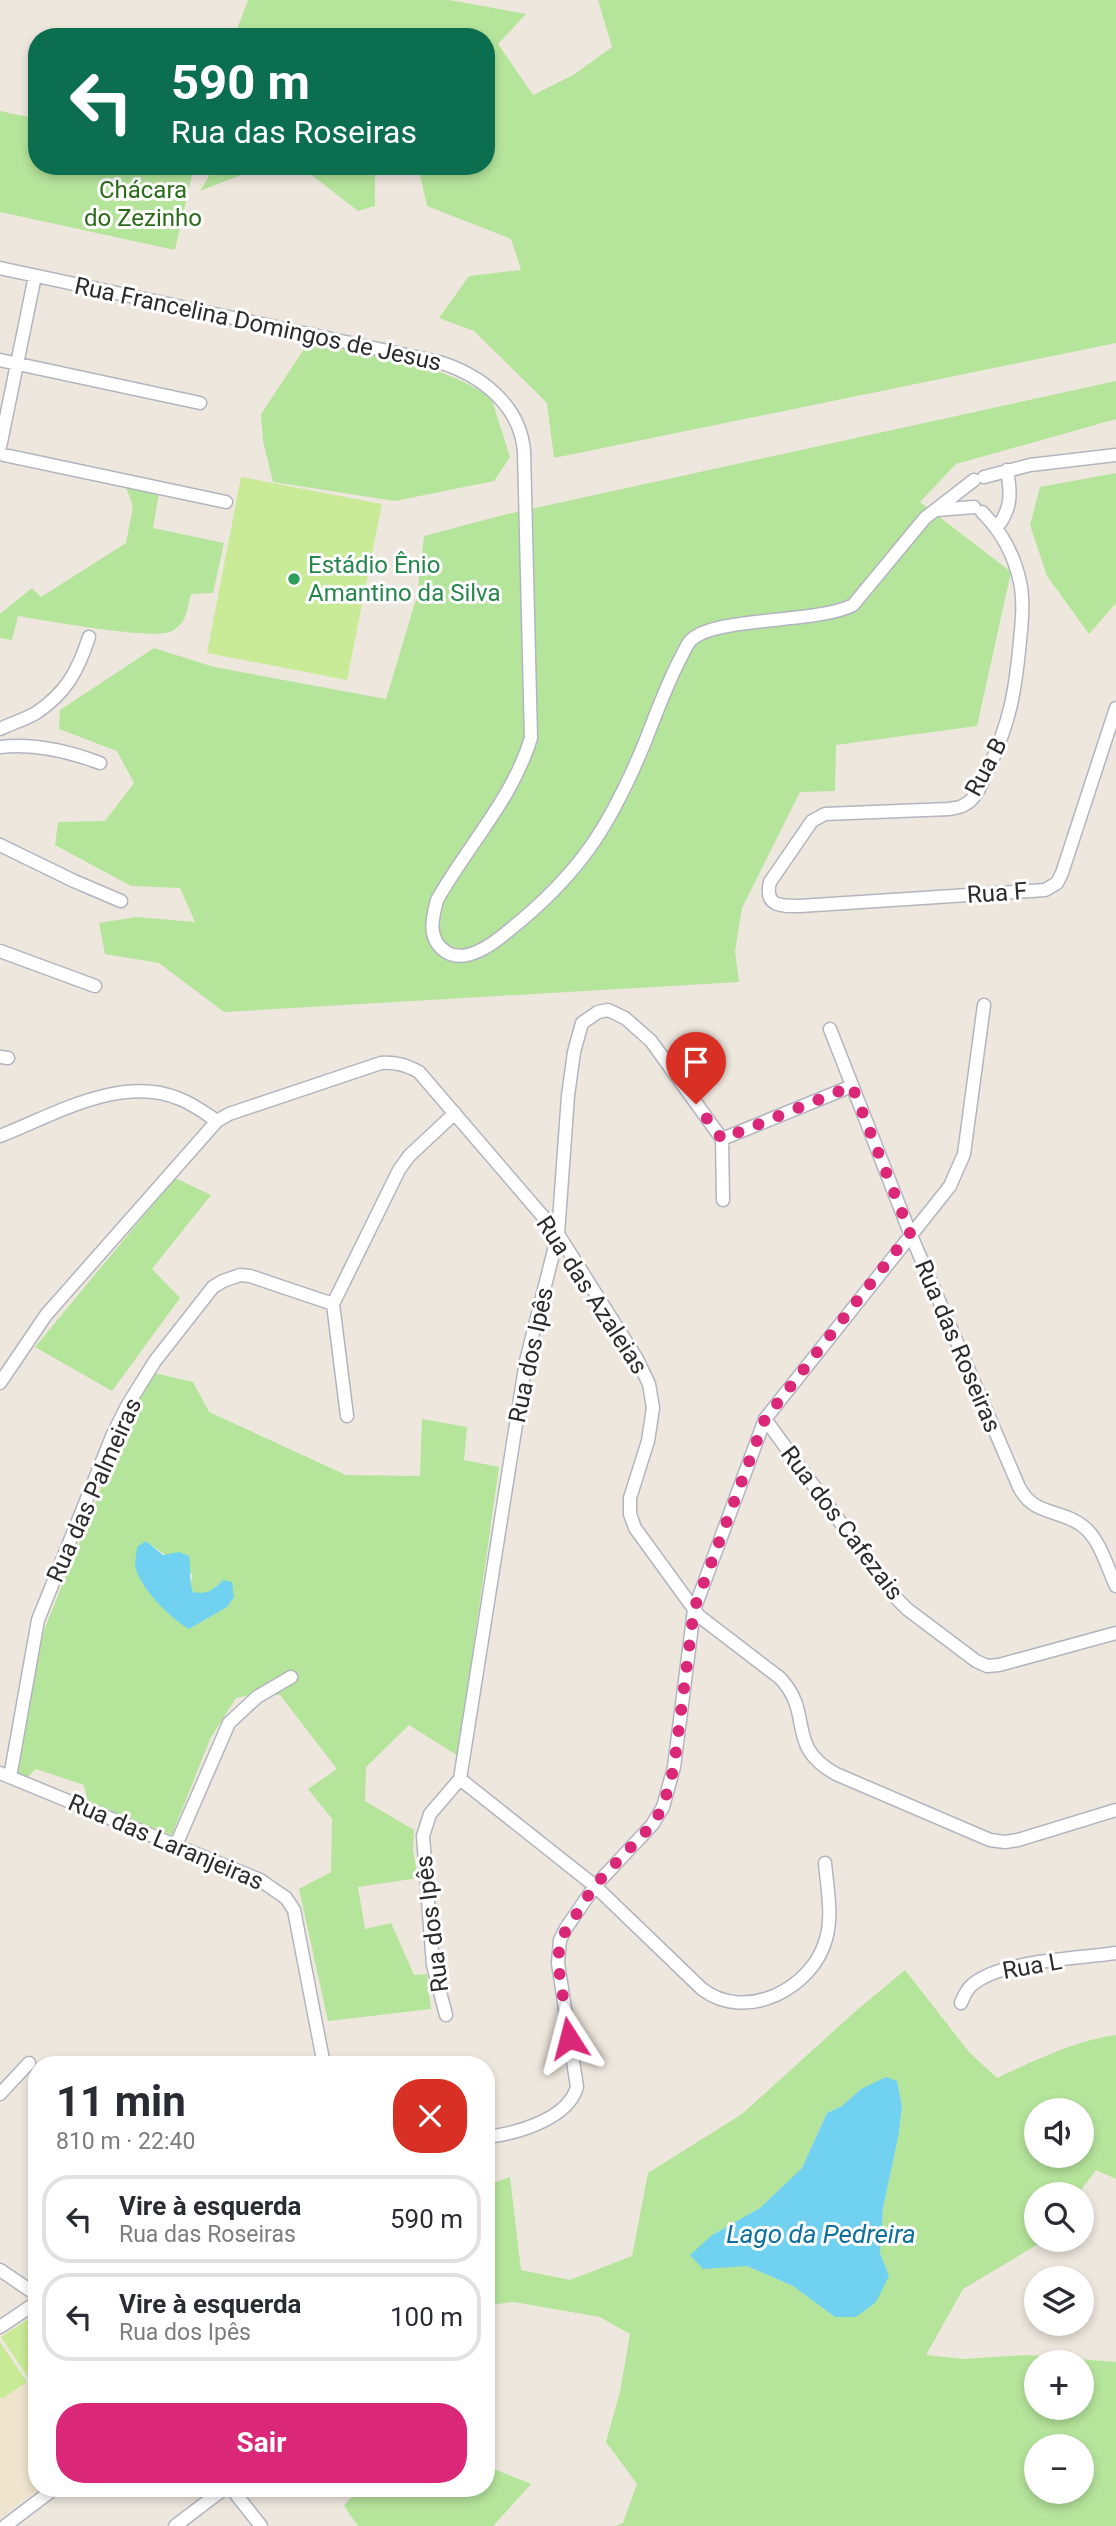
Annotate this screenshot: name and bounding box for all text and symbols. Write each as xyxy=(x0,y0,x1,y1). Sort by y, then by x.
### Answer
text: 590 m xyxy=(171,54,310,111)
icon: left xyxy=(56,56,147,147)
text: Rua das Roseiras xyxy=(171,113,417,151)
park label: Chácara do Zezinho xyxy=(84,176,202,232)
street label: Rua Francelina Domingos de Jesus xyxy=(72,271,444,377)
place label: Estádio Ênio Amantino da Silva xyxy=(308,551,501,607)
marker: Estádio Ênio Amantino da Silva xyxy=(286,571,302,587)
street label: Rua B xyxy=(959,733,1013,801)
street label: Rua F xyxy=(966,877,1028,909)
pin xyxy=(666,1032,726,1104)
icon: arrive xyxy=(677,1043,715,1081)
street label: Rua das Azaleias xyxy=(531,1211,653,1379)
street label: Rua das Roseiras xyxy=(909,1256,1007,1436)
street label: Rua dos Ipês xyxy=(503,1285,559,1425)
street label: Rua das Palmeiras xyxy=(41,1394,147,1586)
street label: Rua dos Cafezais xyxy=(775,1441,909,1605)
street label: Rua das Laranjeiras xyxy=(64,1788,268,1896)
street label: Rua dos Ipês xyxy=(410,1854,454,1994)
street label: Rua L xyxy=(1000,1947,1064,1985)
position arrow xyxy=(532,2001,606,2075)
text: 11 min xyxy=(56,2077,186,2126)
button: close xyxy=(393,2079,467,2153)
map controls xyxy=(1024,2098,1094,2504)
button: sound xyxy=(1024,2098,1094,2168)
text: 810 m · 22:40 xyxy=(56,2128,195,2155)
button: search xyxy=(1024,2182,1094,2252)
text: Vire à esquerda xyxy=(119,2191,302,2221)
icon: left xyxy=(60,2200,98,2238)
text: 590 m xyxy=(390,2204,463,2234)
water label: Lago da Pedreira xyxy=(726,2219,916,2249)
text: Rua das Roseiras xyxy=(119,2221,296,2248)
button: layers xyxy=(1024,2266,1094,2336)
text: Vire à esquerda xyxy=(119,2289,302,2319)
icon: left xyxy=(60,2298,98,2336)
text: 100 m xyxy=(390,2302,463,2332)
text: Rua dos Ipês xyxy=(119,2319,251,2346)
button: + xyxy=(1024,2350,1094,2420)
button: Sair xyxy=(56,2403,467,2483)
button: − xyxy=(1024,2434,1094,2504)

